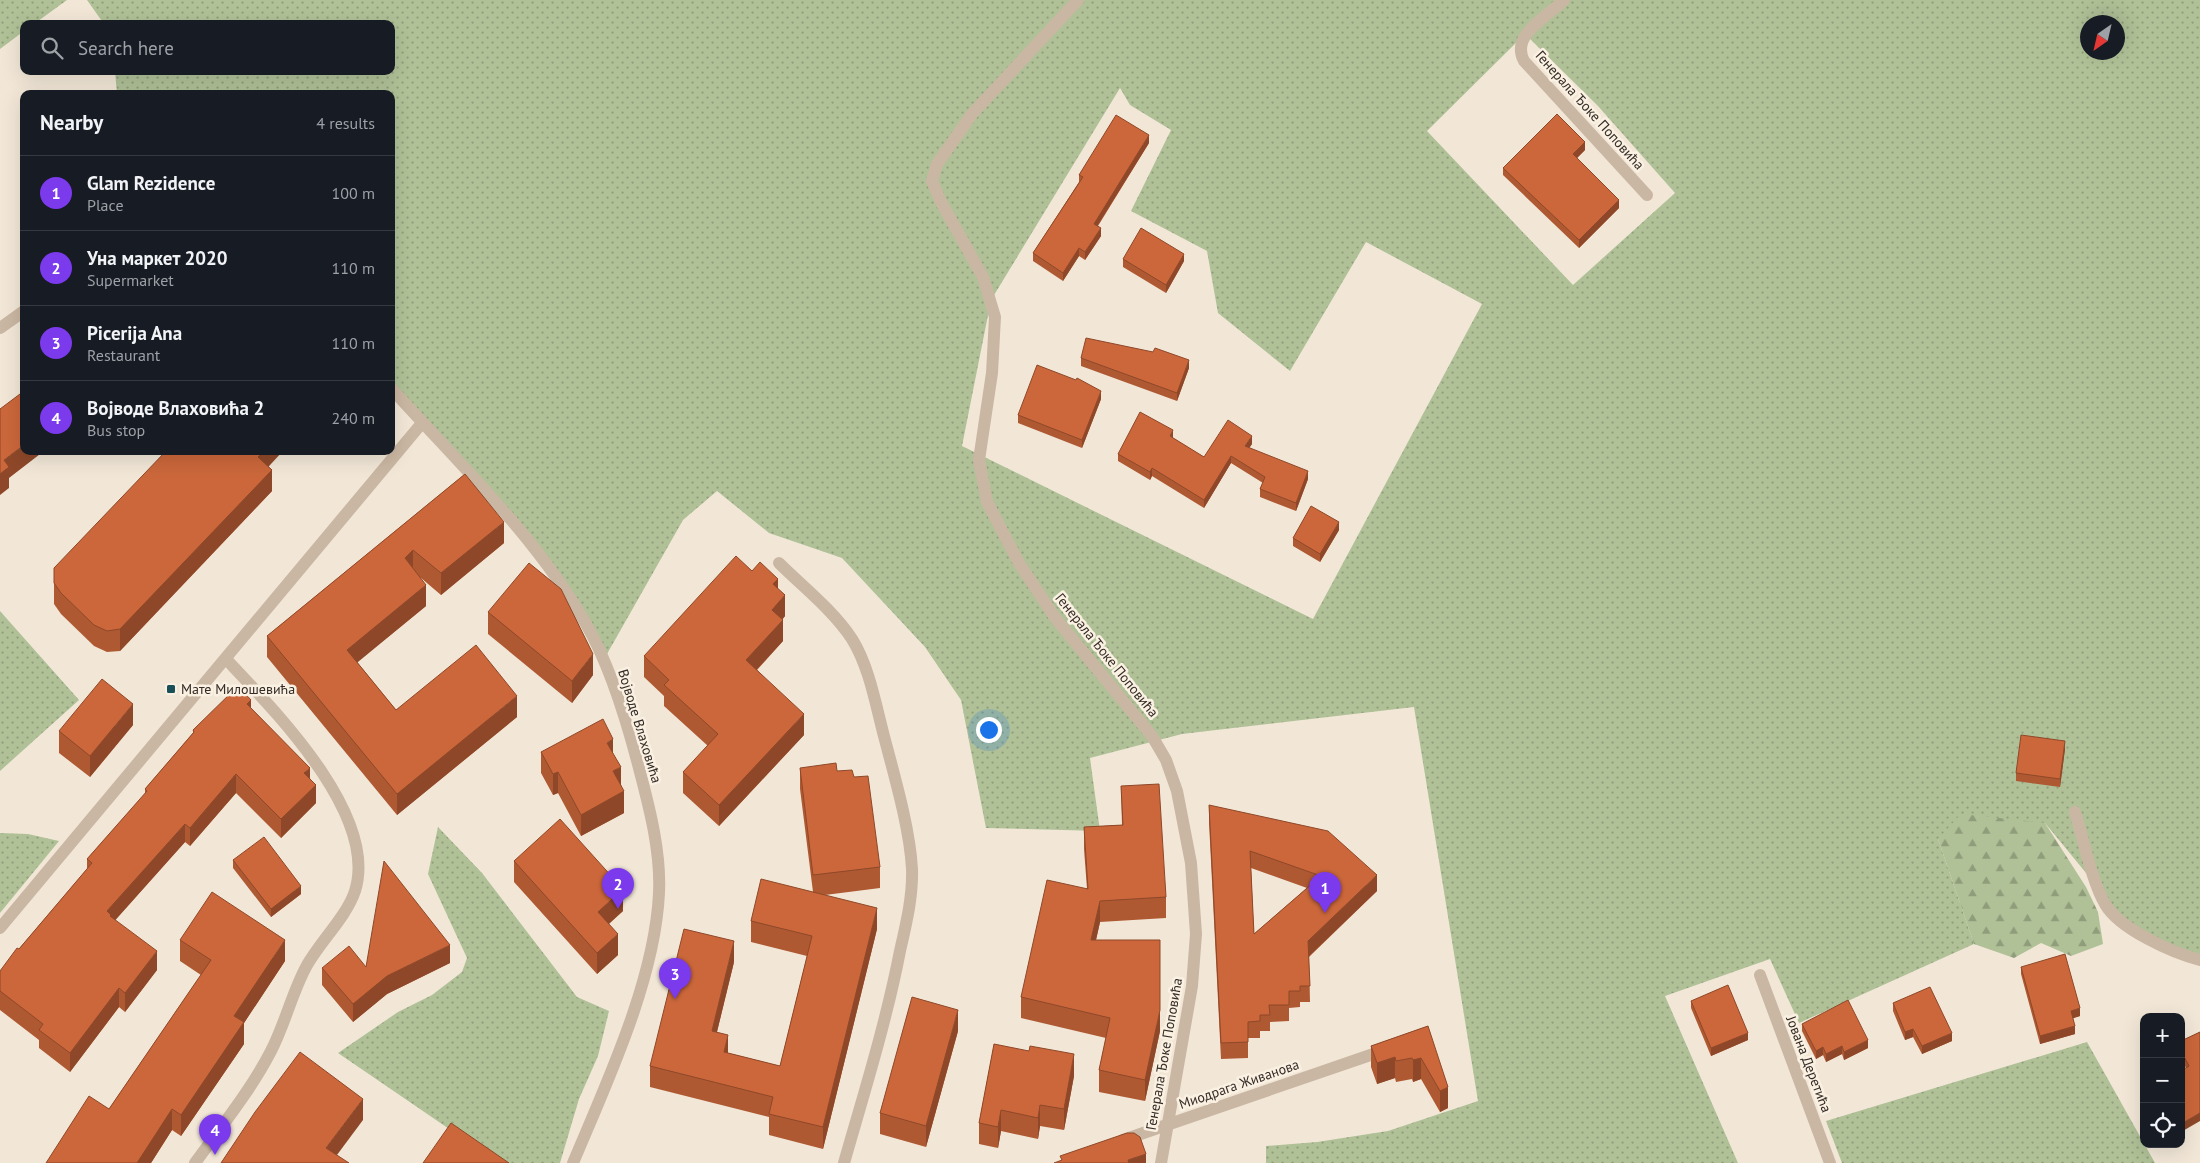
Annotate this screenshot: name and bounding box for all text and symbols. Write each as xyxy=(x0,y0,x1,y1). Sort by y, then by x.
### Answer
north arrow xyxy=(2080,15,2125,60)
search box xyxy=(20,20,395,75)
icon: search xyxy=(38,34,66,62)
text: Search here xyxy=(78,36,174,60)
street label: Генерала Ђоке Поповића xyxy=(1532,47,1648,173)
text: Nearby xyxy=(40,109,103,136)
text: 4 results xyxy=(316,113,375,133)
text: Glam Rezidence xyxy=(87,171,215,195)
text: 1 xyxy=(51,183,61,203)
text: 100 m xyxy=(332,183,375,203)
text: Place xyxy=(87,195,124,215)
text: Уна маркет 2020 xyxy=(87,246,228,270)
text: 2 xyxy=(51,258,61,278)
text: 110 m xyxy=(332,258,375,278)
text: Supermarket xyxy=(87,270,174,290)
text: Picerija Ana xyxy=(87,321,182,345)
text: 3 xyxy=(51,333,61,353)
text: 110 m xyxy=(332,333,375,353)
text: Restaurant xyxy=(87,345,160,365)
text: Војводе Влаховића 2 xyxy=(87,396,264,420)
text: 4 xyxy=(51,408,61,428)
text: 240 m xyxy=(332,408,375,428)
text: Bus stop xyxy=(87,420,145,440)
street label: Генерала Ђоке Поповића xyxy=(1051,589,1163,721)
street label: Војводе Влаховића xyxy=(614,667,666,785)
place label: Мате Милошевића xyxy=(181,680,295,698)
marker: Мате Милошевића xyxy=(165,683,177,695)
your location xyxy=(976,717,1002,743)
pin: 2 xyxy=(602,868,634,909)
pin: 1 xyxy=(1309,872,1341,913)
pin: 3 xyxy=(659,958,691,999)
street label: Генерала Ђоке Поповића xyxy=(1142,976,1186,1132)
street label: Јована Деретића xyxy=(1782,1012,1836,1115)
map controls xyxy=(2140,1013,2185,1148)
button: + xyxy=(2140,1013,2185,1058)
street label: Миодрага Живанова xyxy=(1177,1055,1302,1113)
button: − xyxy=(2140,1058,2185,1103)
button: locate xyxy=(2140,1103,2185,1148)
pin: 4 xyxy=(199,1114,231,1155)

